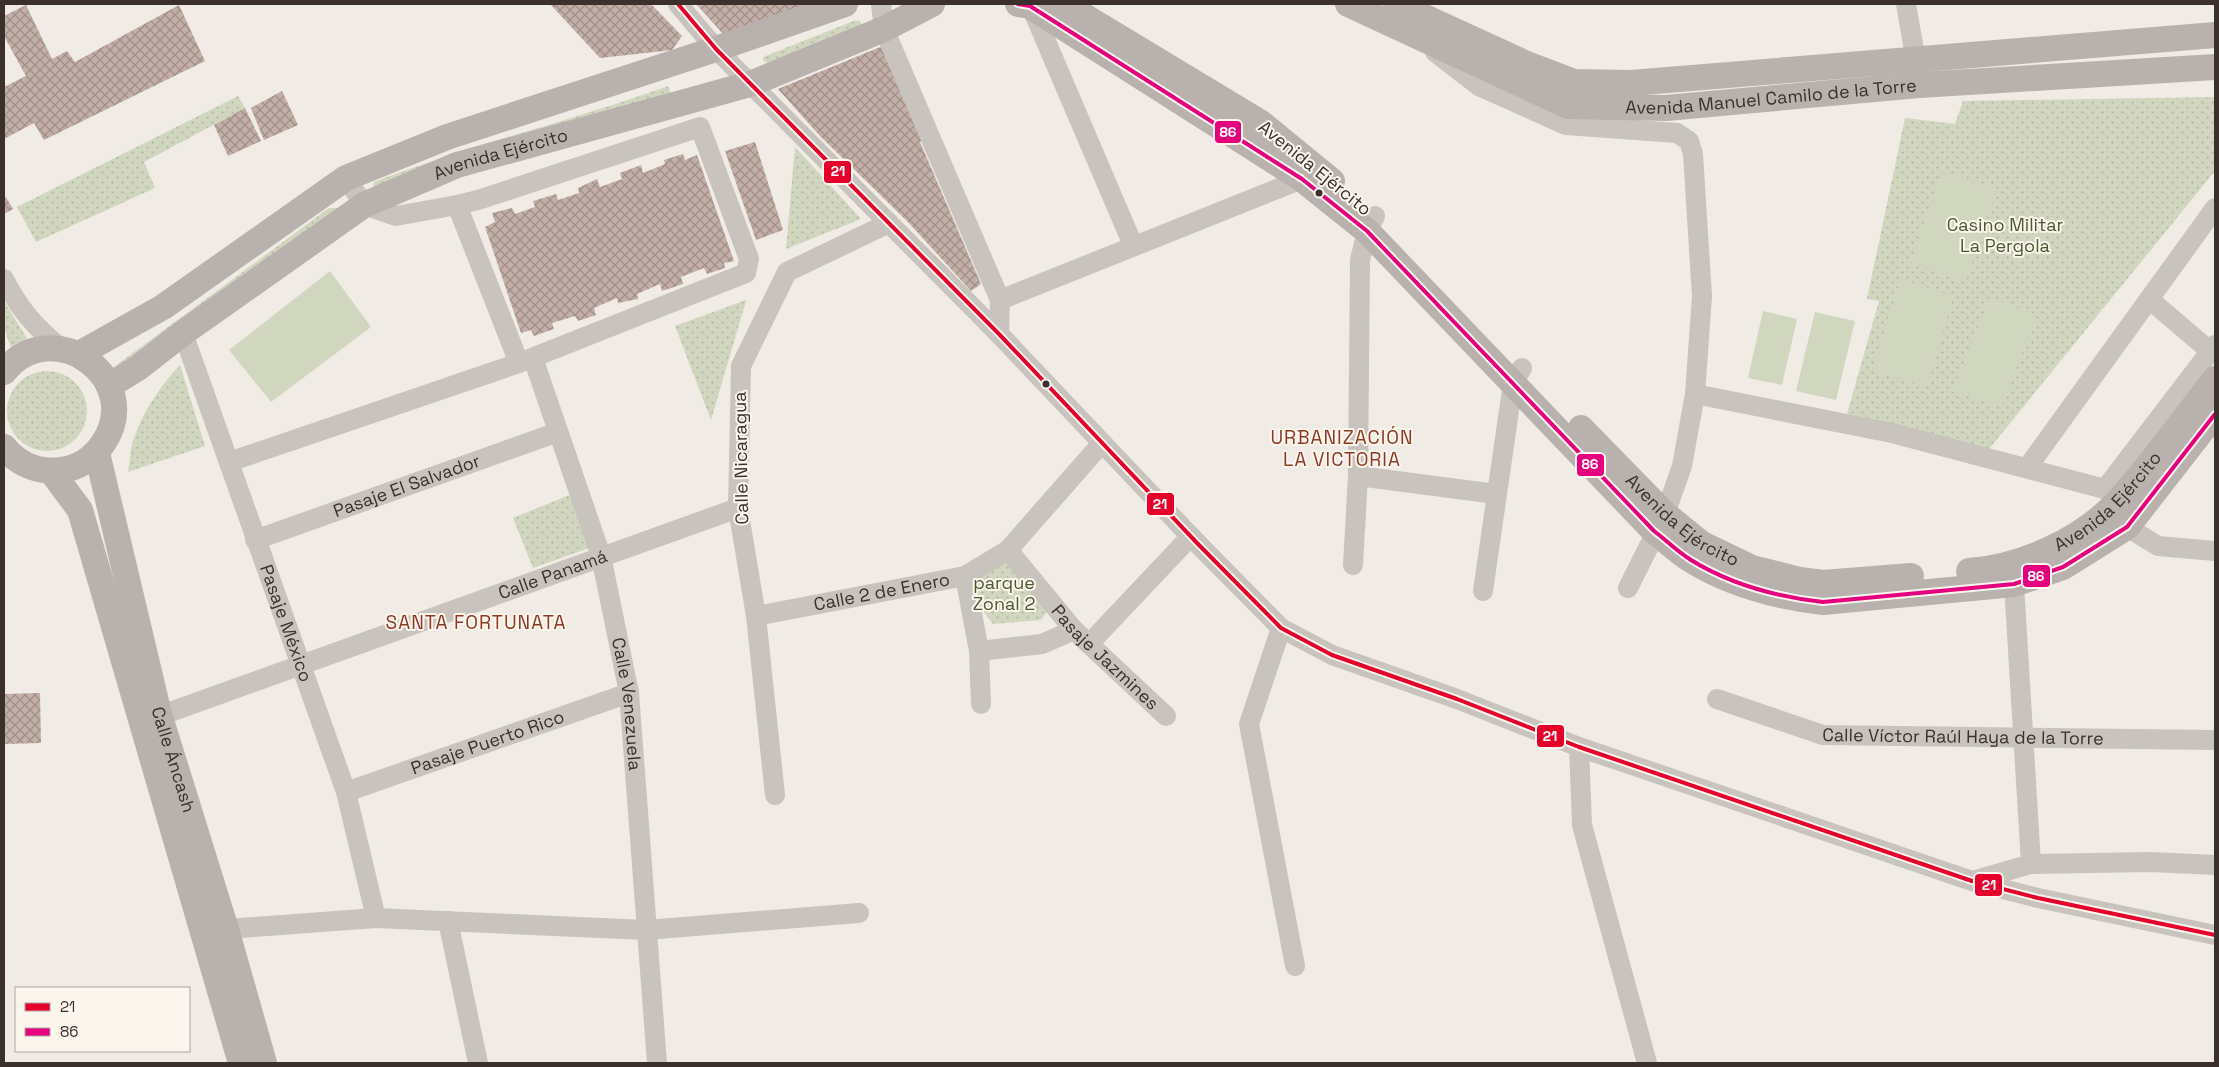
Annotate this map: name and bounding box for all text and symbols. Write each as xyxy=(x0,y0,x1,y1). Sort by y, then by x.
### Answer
street label: Avenida Manuel Camilo de la Torre xyxy=(1625,73,1918,119)
street label: Avenida Ejército xyxy=(1254,115,1377,220)
line badge: 86 xyxy=(1214,120,1242,144)
street label: Avenida Ejército xyxy=(430,123,570,185)
text: 86 xyxy=(1219,123,1237,141)
line badge: 21 xyxy=(823,160,852,184)
text: 21 xyxy=(831,162,845,180)
unlabelled marker xyxy=(1314,188,1324,198)
park label: Casino Militar La Pergola xyxy=(1947,213,2064,257)
unlabelled marker xyxy=(1041,379,1051,389)
street label: Calle Nicaragua xyxy=(728,391,753,525)
district label: URBANIZACIÓN LA VICTORIA xyxy=(1270,425,1414,472)
street label: Avenida Ejército xyxy=(2050,446,2166,556)
street label: Pasaje El Salvador xyxy=(330,449,483,522)
line badge: 86 xyxy=(1576,453,1605,477)
text: 86 xyxy=(1581,455,1599,473)
street label: Avenida Ejército xyxy=(1621,469,1743,571)
line badge: 21 xyxy=(1146,492,1175,516)
text: 21 xyxy=(1153,495,1167,513)
street label: Calle Panamá xyxy=(495,544,610,604)
street label: Pasaje México xyxy=(255,561,318,685)
line badge: 86 xyxy=(2022,564,2051,588)
street label: Calle 2 de Enero xyxy=(812,567,952,616)
text: 86 xyxy=(2027,567,2045,585)
park label: parque Zonal 2 xyxy=(973,571,1035,615)
street label: Pasaje Jazmines xyxy=(1047,600,1164,715)
district label: SANTA FORTUNATA xyxy=(386,610,566,635)
street label: Calle Venezuela xyxy=(607,635,647,772)
street label: Calle Áncash xyxy=(147,704,201,815)
street label: Pasaje Puerto Rico xyxy=(408,705,567,779)
street label: Calle Víctor Raúl Haya de la Torre xyxy=(1822,723,2104,750)
line badge: 21 xyxy=(1536,724,1565,748)
text: 21 xyxy=(1543,727,1557,745)
line badge: 21 xyxy=(1974,873,2003,897)
text: 21 xyxy=(1982,876,1996,894)
legend xyxy=(15,987,190,1052)
text: 21 xyxy=(60,997,75,1016)
text: 86 xyxy=(60,1022,79,1041)

